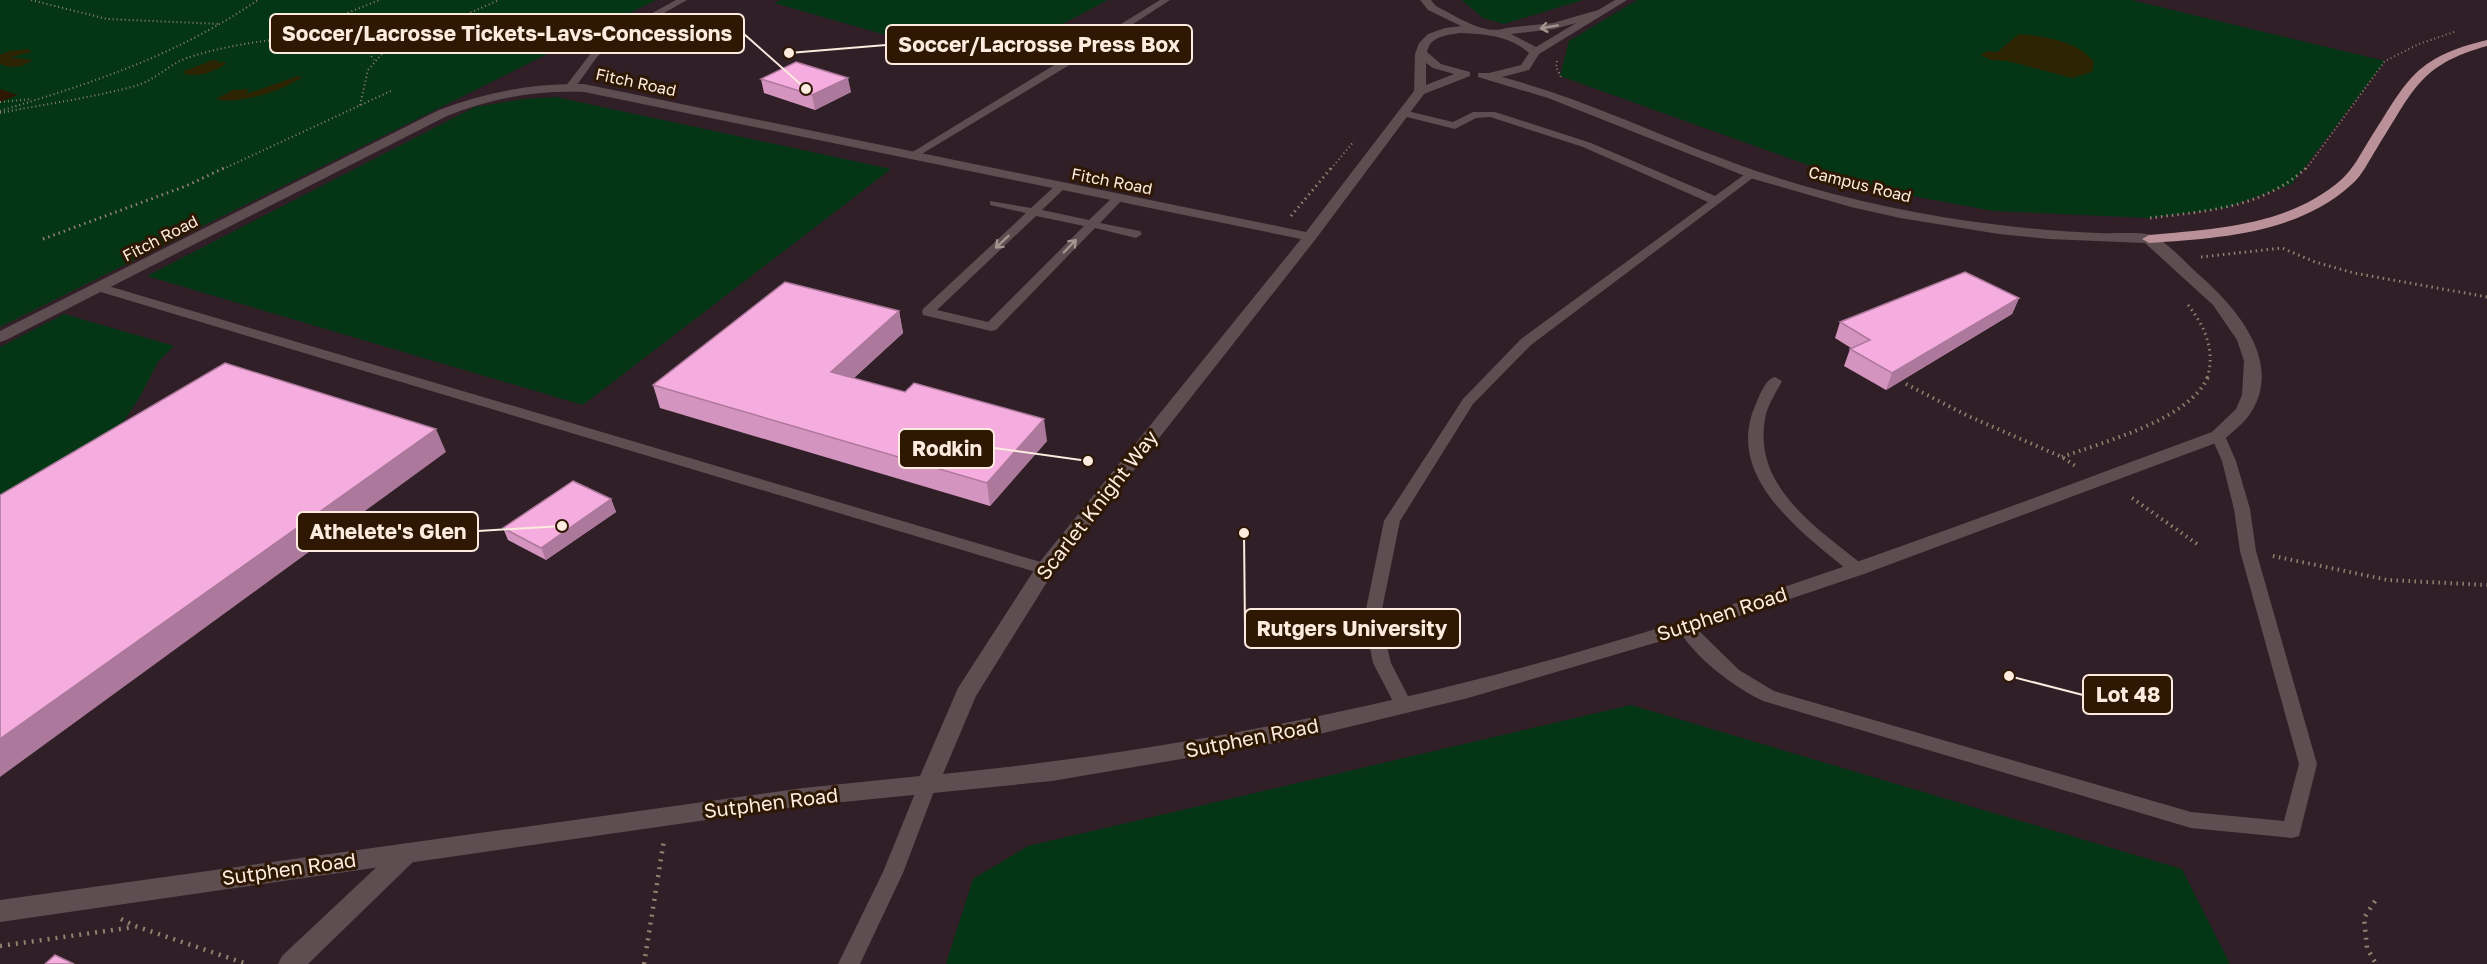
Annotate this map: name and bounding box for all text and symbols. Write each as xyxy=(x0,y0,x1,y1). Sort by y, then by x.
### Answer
callout: Soccer/Lacrosse Tickets-Lavs-Concessions xyxy=(270,14,744,53)
text: Soccer/Lacrosse Tickets-Lavs-Concessions xyxy=(282,20,732,46)
one-way arrow xyxy=(1540,21,1560,32)
callout: Soccer/Lacrosse Press Box xyxy=(886,25,1192,64)
text: Soccer/Lacrosse Press Box xyxy=(898,31,1180,57)
street label: Fitch Road xyxy=(594,64,678,100)
street label: Campus Road xyxy=(1807,162,1913,206)
street label: Fitch Road xyxy=(1070,163,1154,199)
street label: Fitch Road xyxy=(119,210,201,266)
one-way arrow xyxy=(995,235,1010,249)
one-way arrow xyxy=(1063,239,1077,254)
street label: Scarlet Knight Way xyxy=(1030,425,1162,584)
callout: Rodkin xyxy=(899,429,994,468)
text: Rodkin xyxy=(912,435,982,461)
callout: Athelete's Glen xyxy=(297,512,478,551)
text: Athelete's Glen xyxy=(309,518,467,544)
street label: Sutphen Road xyxy=(1654,581,1790,645)
callout: Rutgers University xyxy=(1245,609,1460,648)
text: Rutgers University xyxy=(1257,615,1448,641)
callout: Lot 48 xyxy=(2083,675,2172,714)
text: Lot 48 xyxy=(2096,681,2160,707)
street label: Sutphen Road xyxy=(1183,712,1321,762)
street label: Sutphen Road xyxy=(702,782,840,822)
street label: Sutphen Road xyxy=(220,847,358,889)

